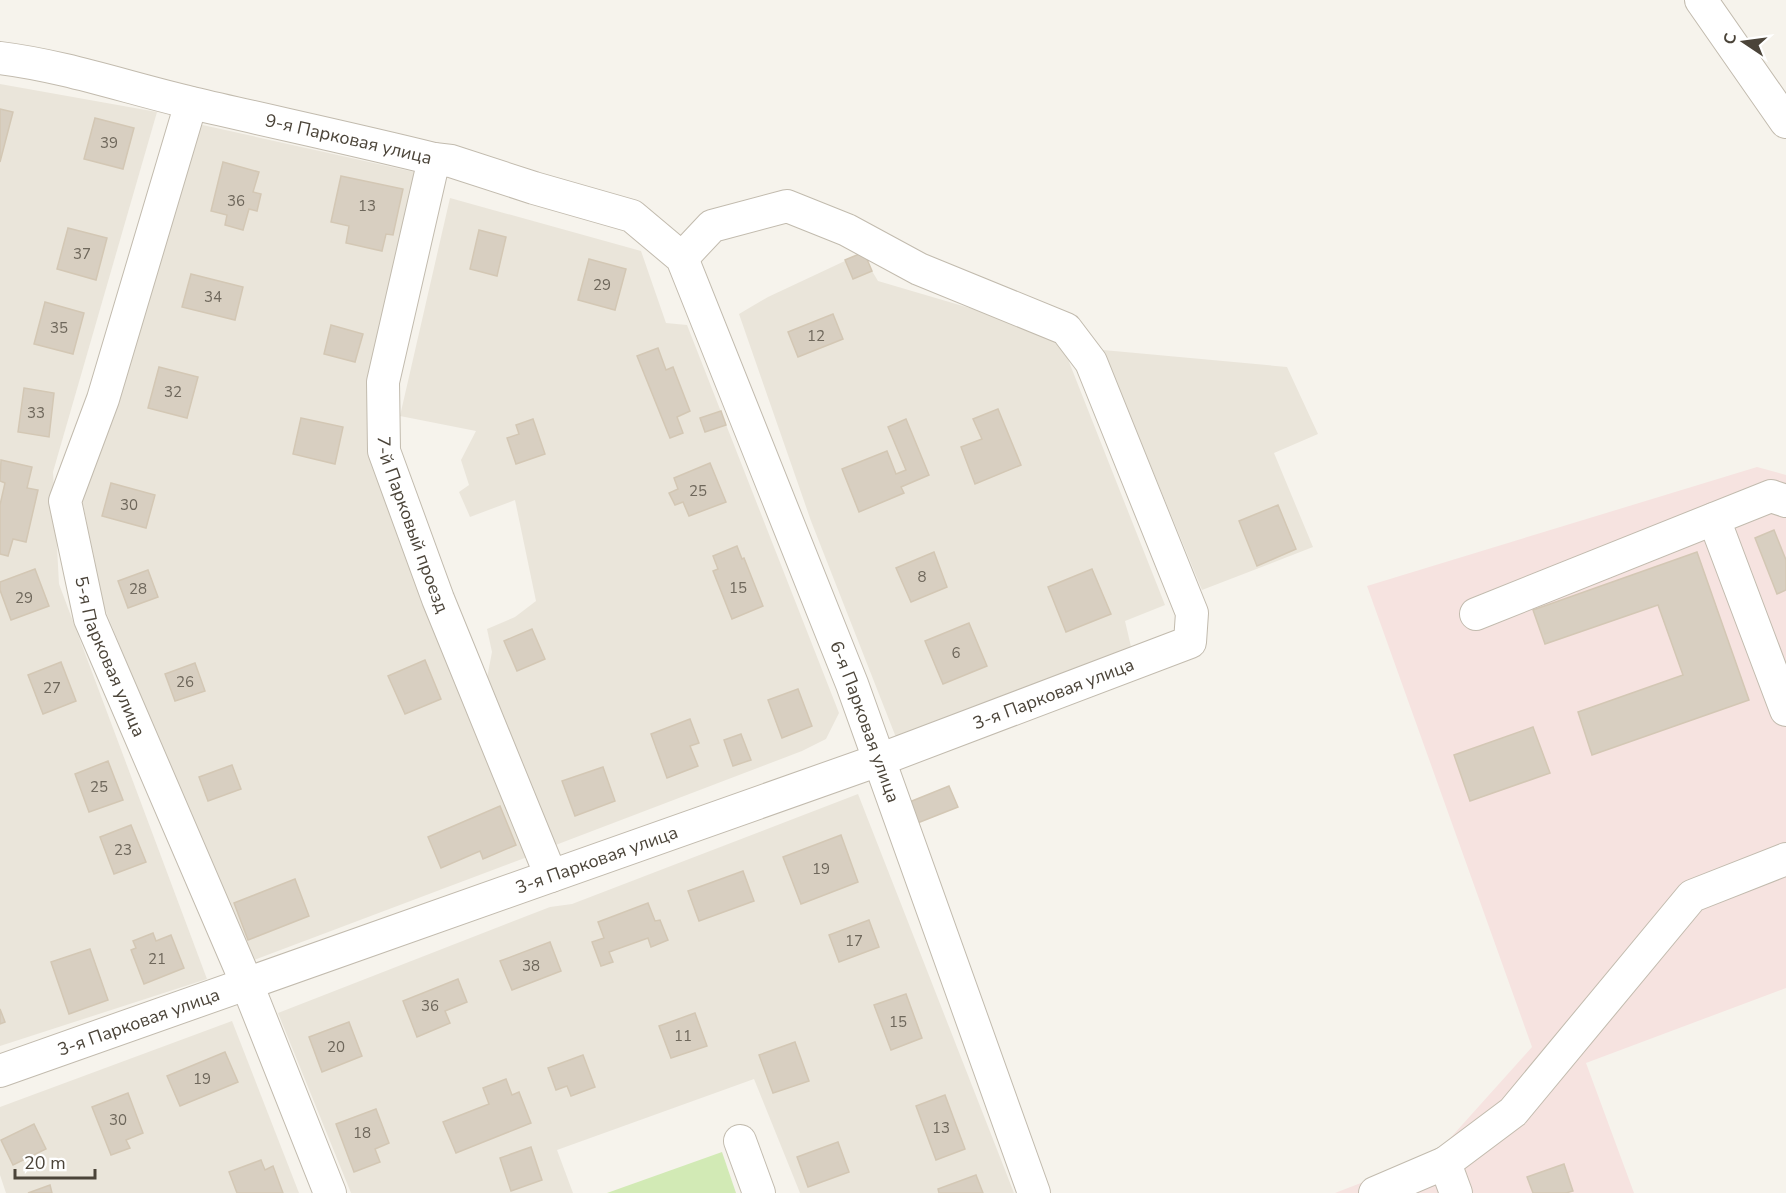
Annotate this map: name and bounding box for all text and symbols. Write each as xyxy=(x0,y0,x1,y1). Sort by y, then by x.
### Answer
north arrow xyxy=(1714,12,1774,72)
text: С xyxy=(1718,31,1742,47)
street label: 9-я Парковая улица xyxy=(263,108,434,170)
house number: 39 xyxy=(100,133,118,153)
house number: 36 xyxy=(227,191,245,211)
house number: 13 xyxy=(358,196,376,216)
house number: 37 xyxy=(73,244,91,264)
house number: 29 xyxy=(593,275,611,295)
house number: 34 xyxy=(204,287,222,307)
house number: 35 xyxy=(50,318,68,338)
house number: 12 xyxy=(807,326,825,346)
house number: 32 xyxy=(164,382,182,402)
house number: 33 xyxy=(27,403,45,423)
street label: 7-й Парковый проезд xyxy=(372,436,454,617)
house number: 25 xyxy=(689,481,707,501)
house number: 30 xyxy=(120,495,138,515)
house number: 8 xyxy=(917,567,927,587)
street label: 5-я Парковая улица xyxy=(69,574,151,740)
house number: 15 xyxy=(729,578,747,598)
house number: 28 xyxy=(129,579,147,599)
house number: 29 xyxy=(15,588,33,608)
street label: 6-я Парковая улица xyxy=(824,637,905,806)
house number: 6 xyxy=(951,643,961,663)
street label: 3-я Парковая улица xyxy=(969,652,1137,735)
house number: 26 xyxy=(176,672,194,692)
house number: 27 xyxy=(43,678,61,698)
house number: 25 xyxy=(90,777,108,797)
street label: 3-я Парковая улица xyxy=(512,820,681,900)
house number: 23 xyxy=(114,840,132,860)
house number: 19 xyxy=(812,859,830,879)
house number: 17 xyxy=(845,931,863,951)
house number: 21 xyxy=(148,949,166,969)
house number: 38 xyxy=(522,956,540,976)
street label: 3-я Парковая улица xyxy=(54,982,223,1062)
house number: 36 xyxy=(421,996,439,1016)
house number: 15 xyxy=(889,1012,907,1032)
house number: 11 xyxy=(674,1026,692,1046)
house number: 20 xyxy=(327,1037,345,1057)
house number: 19 xyxy=(193,1069,211,1089)
house number: 30 xyxy=(109,1110,127,1130)
house number: 13 xyxy=(932,1118,950,1138)
house number: 18 xyxy=(353,1123,371,1143)
scale bar xyxy=(15,1142,94,1180)
text: 20 m xyxy=(24,1151,66,1175)

